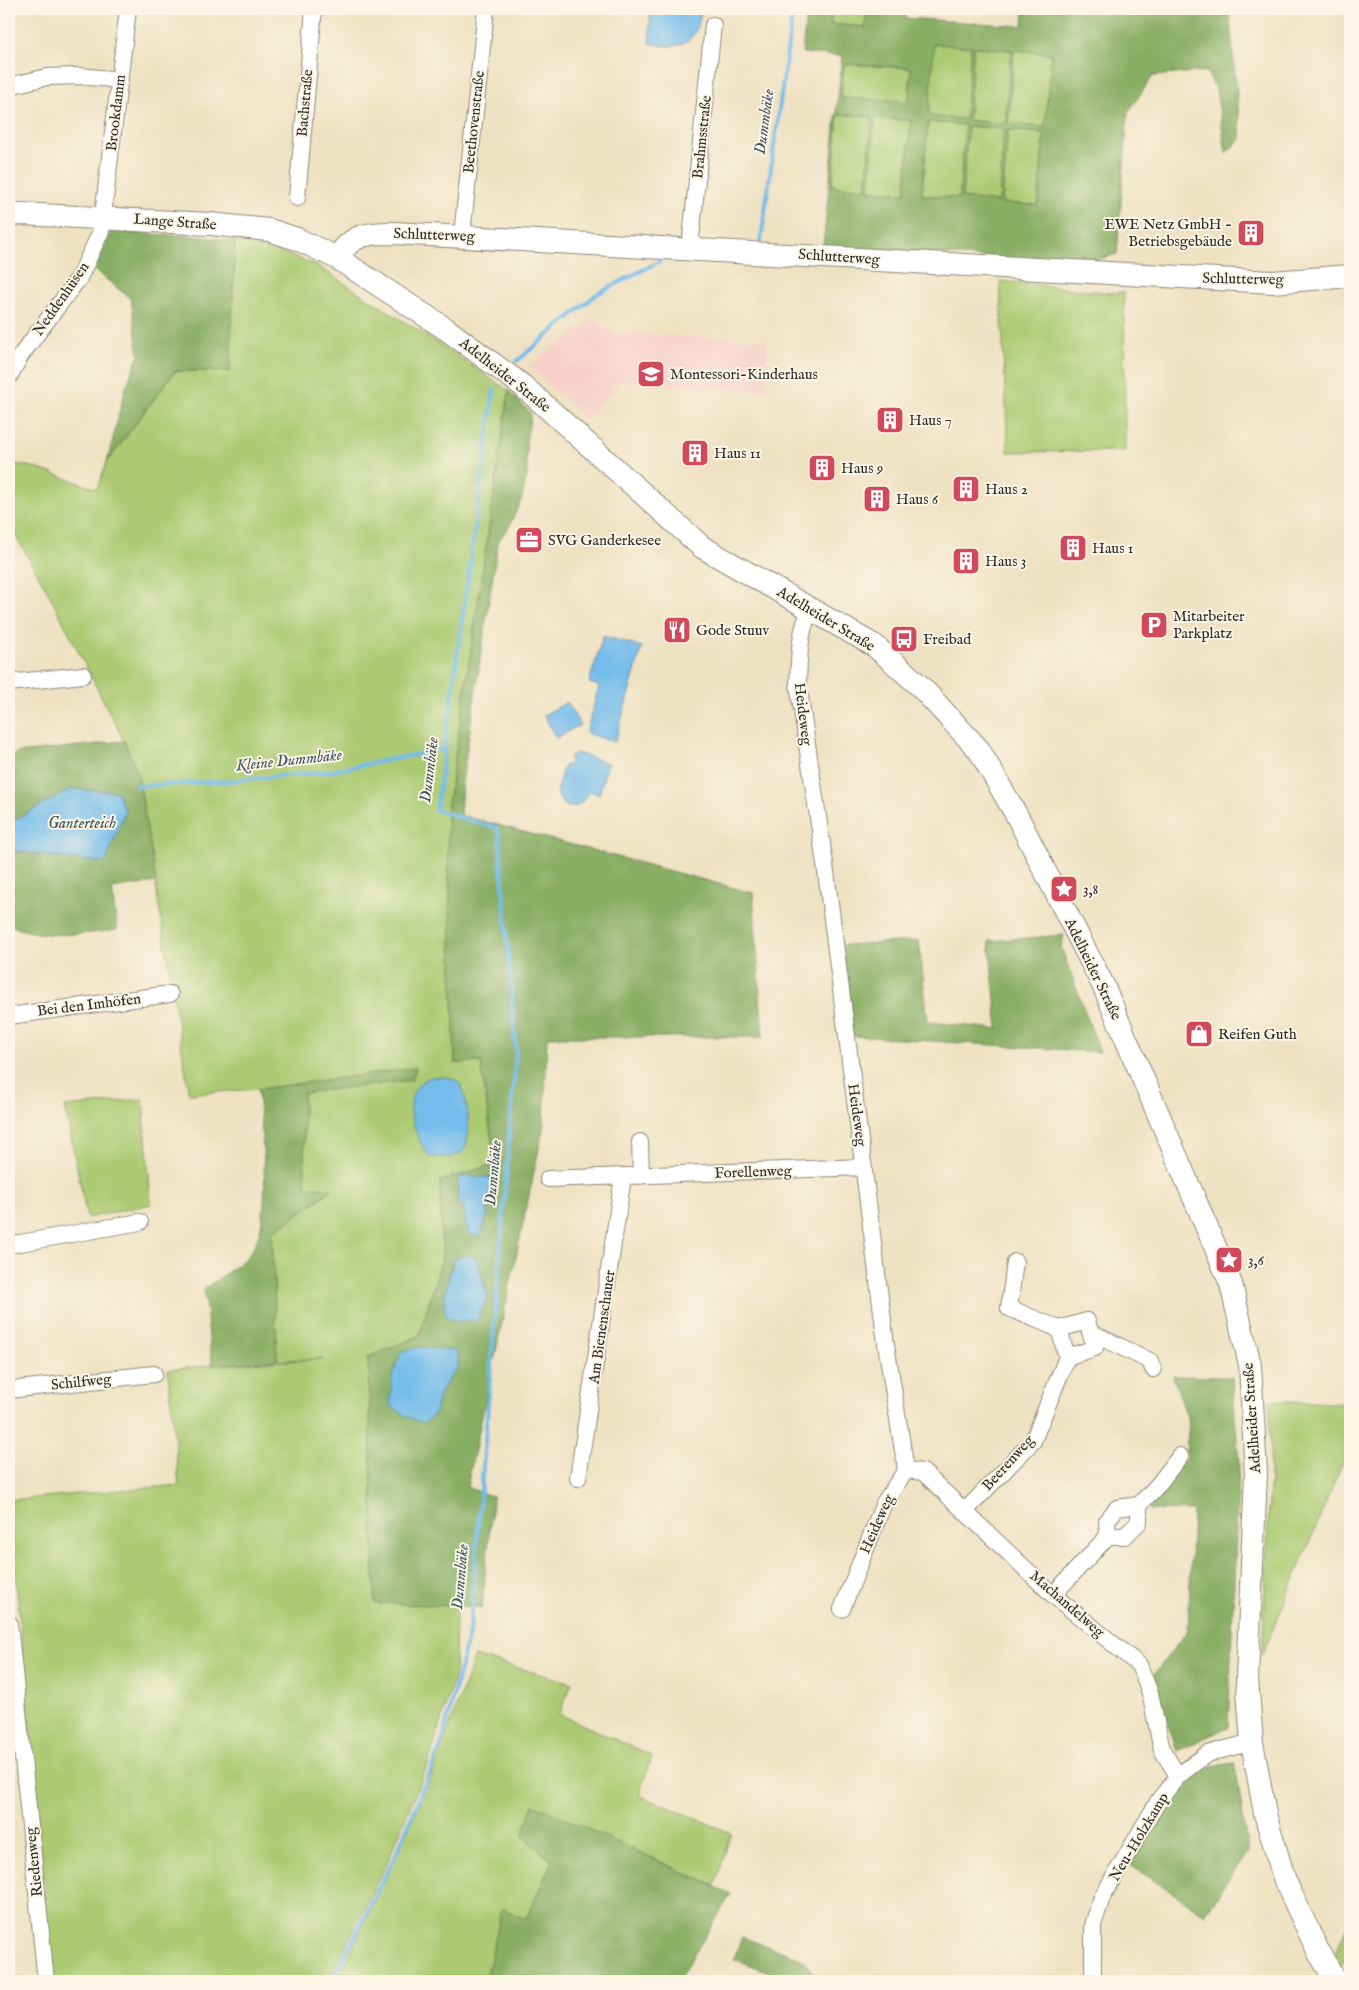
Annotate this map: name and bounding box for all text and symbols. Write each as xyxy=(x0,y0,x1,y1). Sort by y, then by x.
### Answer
street label: Bachstraße xyxy=(293,68,317,138)
street label: Beethovenstraße xyxy=(459,70,489,174)
street label: Brookdamm xyxy=(102,73,130,152)
water label: Dummbäke xyxy=(751,87,780,156)
street label: Brahmsstraße xyxy=(688,94,716,180)
street label: Lange Straße xyxy=(133,210,217,234)
place label: EWE Netz GmbH - Betriebsgebäude xyxy=(1105,215,1232,251)
building icon: EWE Netz GmbH - Betriebsgebäude xyxy=(1236,218,1266,248)
street label: Schlutterweg xyxy=(393,224,476,246)
street label: Schlutterweg xyxy=(798,245,881,269)
street label: Neddenhüsen xyxy=(29,258,93,340)
street label: Schlutterweg xyxy=(1202,269,1285,289)
street label: Adelheider Straße xyxy=(455,333,555,417)
school or university icon: Montessori-Kinderhaus xyxy=(636,359,666,389)
place label: Montessori-Kinderhaus xyxy=(670,365,818,384)
building icon: Haus 7 xyxy=(875,405,905,435)
place label: Haus 7 xyxy=(909,411,952,430)
building icon: Haus 11 xyxy=(680,438,710,468)
place label: Haus 11 xyxy=(714,444,761,463)
building icon: Haus 9 xyxy=(807,453,837,483)
place label: Haus 9 xyxy=(841,459,883,478)
building icon: Haus 2 xyxy=(951,474,981,504)
place label: Haus 2 xyxy=(985,480,1028,499)
building icon: Haus 6 xyxy=(862,484,892,514)
place label: Haus 6 xyxy=(896,490,939,509)
office icon: SVG Ganderkesee xyxy=(514,525,544,555)
place label: SVG Ganderkesee xyxy=(548,531,661,550)
building icon: Haus 1 xyxy=(1058,533,1088,563)
place label: Haus 1 xyxy=(1092,539,1133,558)
building icon: Haus 3 xyxy=(951,546,981,576)
place label: Haus 3 xyxy=(985,552,1026,571)
street label: Adelheider Straße xyxy=(773,582,879,656)
place label: Mitarbeiter Parkplatz xyxy=(1173,607,1245,643)
parking icon: Mitarbeiter Parkplatz xyxy=(1139,610,1169,640)
restaurant icon: Gode Stuuv xyxy=(662,615,692,645)
place label: Gode Stuuv xyxy=(696,621,770,640)
bus stop icon: Freibad xyxy=(889,624,919,654)
place label: Freibad xyxy=(923,630,972,649)
street label: Heideweg xyxy=(790,681,816,747)
water label: Dummbäke xyxy=(416,736,444,804)
water label: Kleine Dummbäke xyxy=(234,745,344,777)
water label: Ganterteich xyxy=(48,814,116,834)
place icon: 3,8 xyxy=(1049,874,1079,904)
place label: 3,8 xyxy=(1083,880,1099,899)
street label: Adelheider Straße xyxy=(1060,914,1126,1023)
street label: Bei den Imhöfen xyxy=(36,989,142,1021)
shop icon: Reifen Guth xyxy=(1184,1019,1214,1049)
place label: Reifen Guth xyxy=(1218,1025,1297,1044)
street label: Heideweg xyxy=(843,1082,871,1148)
water label: Dummbäke xyxy=(481,1139,507,1207)
street label: Forellenweg xyxy=(714,1161,793,1183)
place icon: 3,6 xyxy=(1214,1245,1244,1275)
place label: 3,6 xyxy=(1248,1251,1265,1270)
street label: Am Bienenschauer xyxy=(584,1268,619,1386)
street label: Adelheider Straße xyxy=(1239,1362,1265,1475)
street label: Schilfweg xyxy=(50,1369,113,1395)
street label: Beerenweg xyxy=(978,1430,1039,1495)
street label: Heideweg xyxy=(855,1490,899,1557)
water label: Dummbäke xyxy=(448,1543,474,1611)
street label: Machandelweg xyxy=(1026,1566,1109,1642)
street label: Neu-Holzkamp xyxy=(1105,1789,1173,1885)
street label: Riedenweg xyxy=(21,1826,47,1898)

